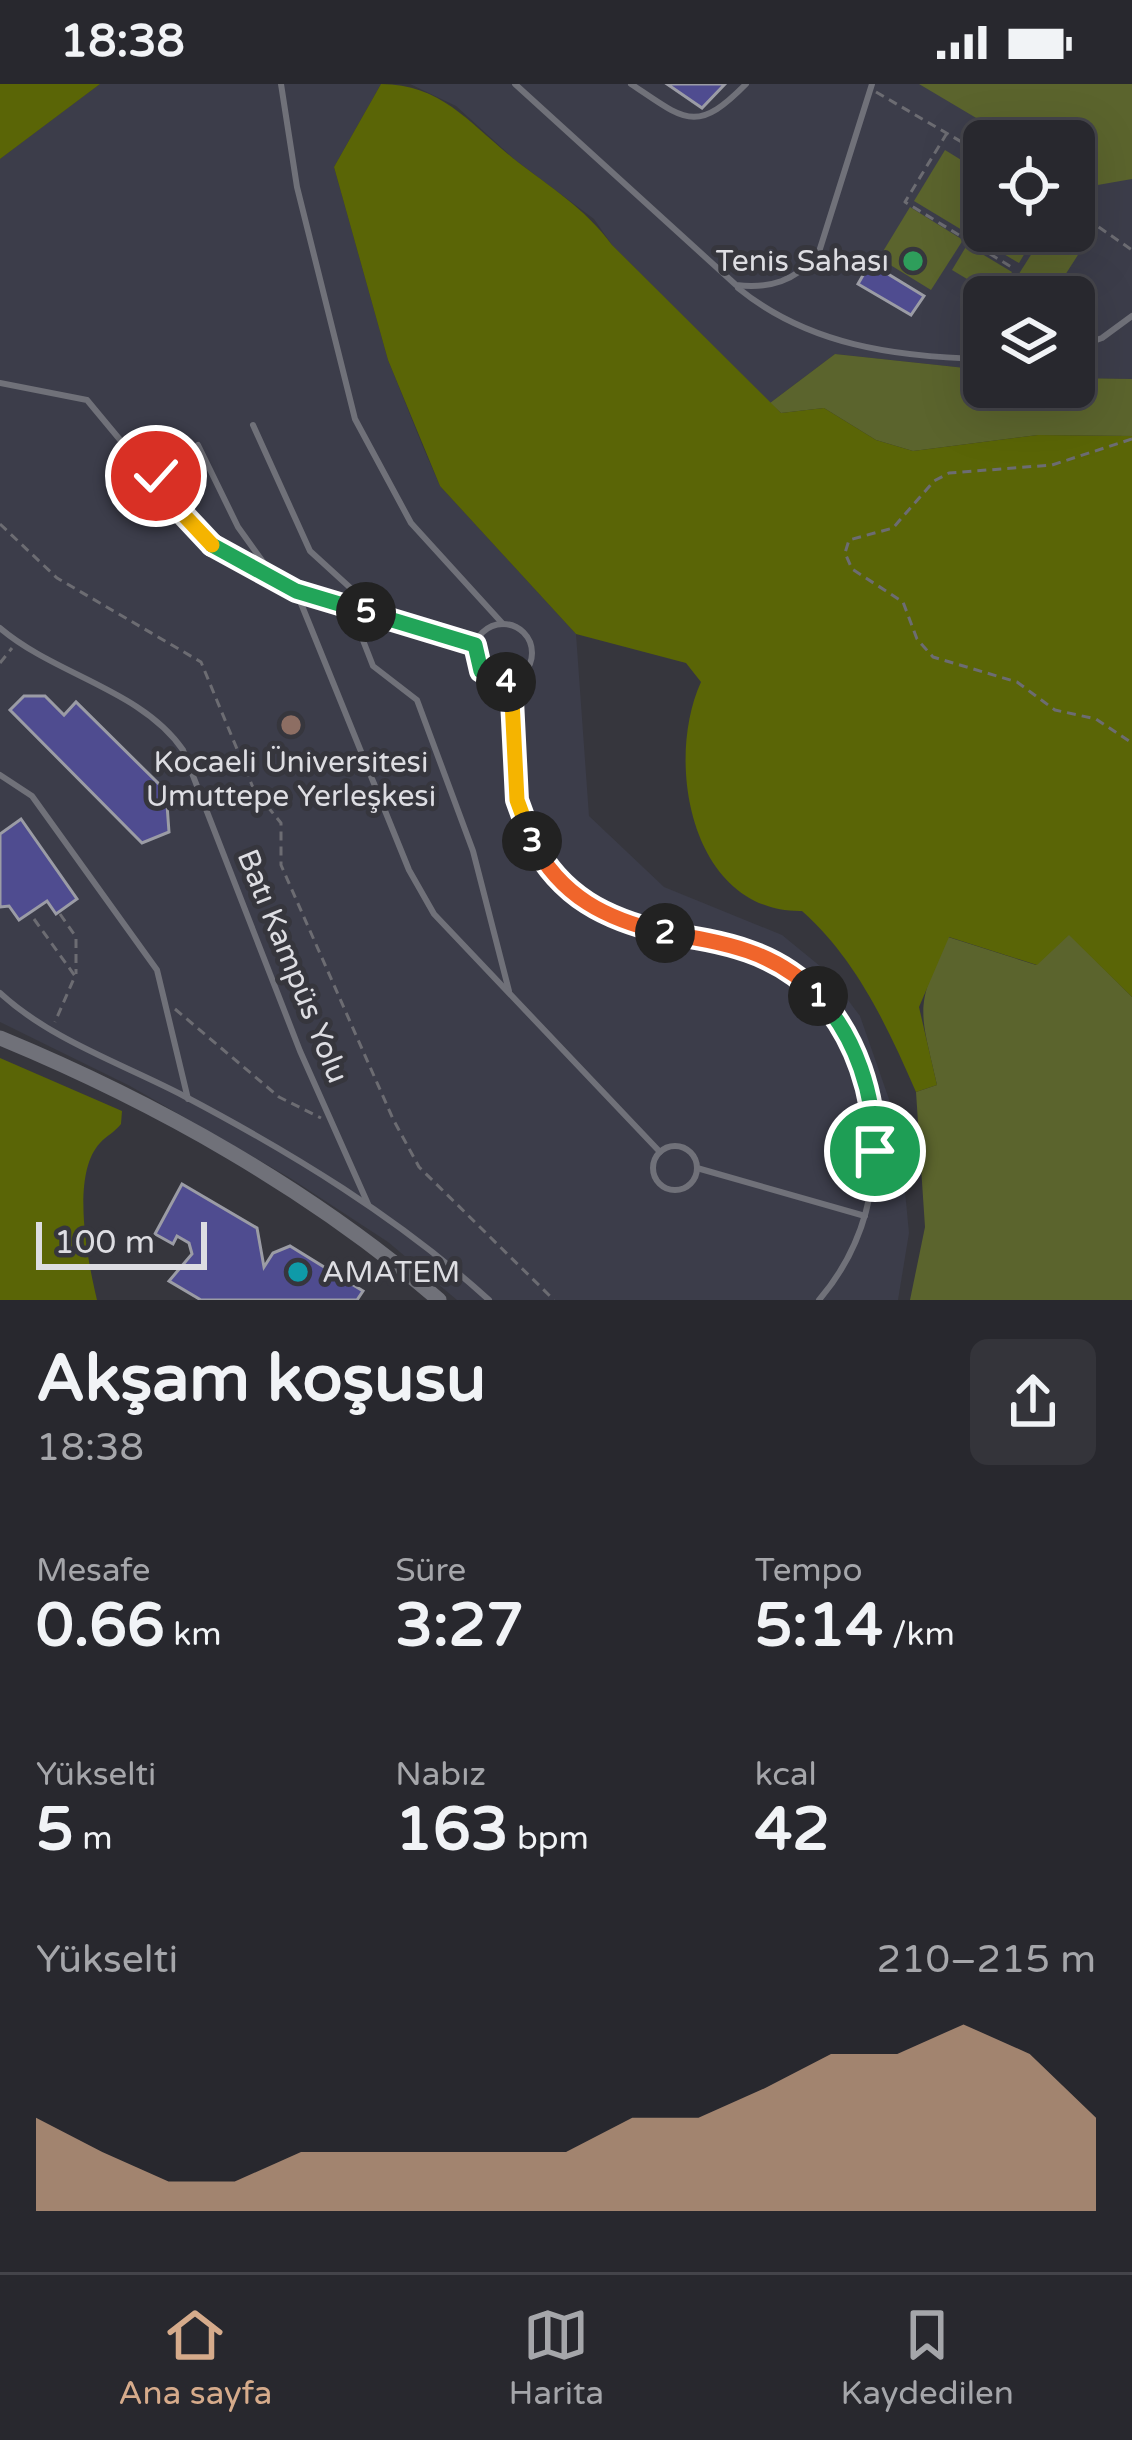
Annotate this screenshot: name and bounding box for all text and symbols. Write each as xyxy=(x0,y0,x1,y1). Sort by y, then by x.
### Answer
text: 18:38 xyxy=(60,15,185,69)
map controls xyxy=(963,120,1095,408)
button: locate xyxy=(963,120,1095,252)
place label: Tenis Sahası xyxy=(715,243,889,280)
marker: Tenis Sahası xyxy=(900,248,926,274)
button: layers xyxy=(963,276,1095,408)
pin xyxy=(105,425,207,527)
icon: check xyxy=(123,443,189,509)
pin: 5 xyxy=(336,582,396,642)
text: 5 xyxy=(356,592,376,631)
pin: 4 xyxy=(476,652,536,712)
text: 4 xyxy=(496,662,516,701)
marker: Kocaeli Üniversitesi Umuttepe Yerleşkesi xyxy=(278,712,304,738)
place label: Kocaeli Üniversitesi Umuttepe Yerleşkesi xyxy=(146,744,436,815)
pin: 3 xyxy=(502,811,562,871)
text: 3 xyxy=(522,821,542,860)
street label: Batı Kampüs Yolu xyxy=(229,844,356,1088)
pin: 2 xyxy=(635,903,695,963)
text: 2 xyxy=(655,913,675,952)
pin: 1 xyxy=(788,966,848,1026)
text: 1 xyxy=(808,976,828,1015)
pin xyxy=(824,1100,926,1202)
icon: arrive xyxy=(842,1118,908,1184)
scale bar xyxy=(36,1216,207,1269)
text: 100 m xyxy=(54,1223,155,1262)
place label: AMATEM xyxy=(322,1254,460,1291)
marker: AMATEM xyxy=(285,1259,311,1285)
text: Akşam koşusu xyxy=(36,1339,486,1419)
button: share xyxy=(970,1339,1096,1465)
text: 18:38 xyxy=(36,1424,144,1471)
text: Mesafe xyxy=(36,1551,150,1590)
text: Süre xyxy=(395,1551,466,1590)
text: Tempo xyxy=(755,1551,863,1590)
text: 0.66 xyxy=(36,1590,165,1662)
text: 3:27 xyxy=(395,1590,524,1662)
text: 5:14 xyxy=(755,1590,883,1662)
text: km xyxy=(165,1615,222,1654)
text: /km xyxy=(883,1615,955,1654)
text: Yükselti xyxy=(36,1755,156,1794)
text: Nabız xyxy=(395,1755,486,1794)
text: kcal xyxy=(755,1755,817,1794)
text: 5 xyxy=(36,1794,74,1866)
text: 163 xyxy=(395,1794,508,1866)
text: 42 xyxy=(755,1794,830,1866)
text: m xyxy=(74,1819,113,1858)
text: bpm xyxy=(508,1819,589,1858)
text: Yükselti xyxy=(36,1936,178,1983)
text: 210–215 m xyxy=(876,1936,1096,1983)
tab: Ana sayfa xyxy=(118,2302,272,2413)
tab: Harita xyxy=(509,2302,604,2413)
tab: Kaydedilen xyxy=(840,2302,1014,2413)

